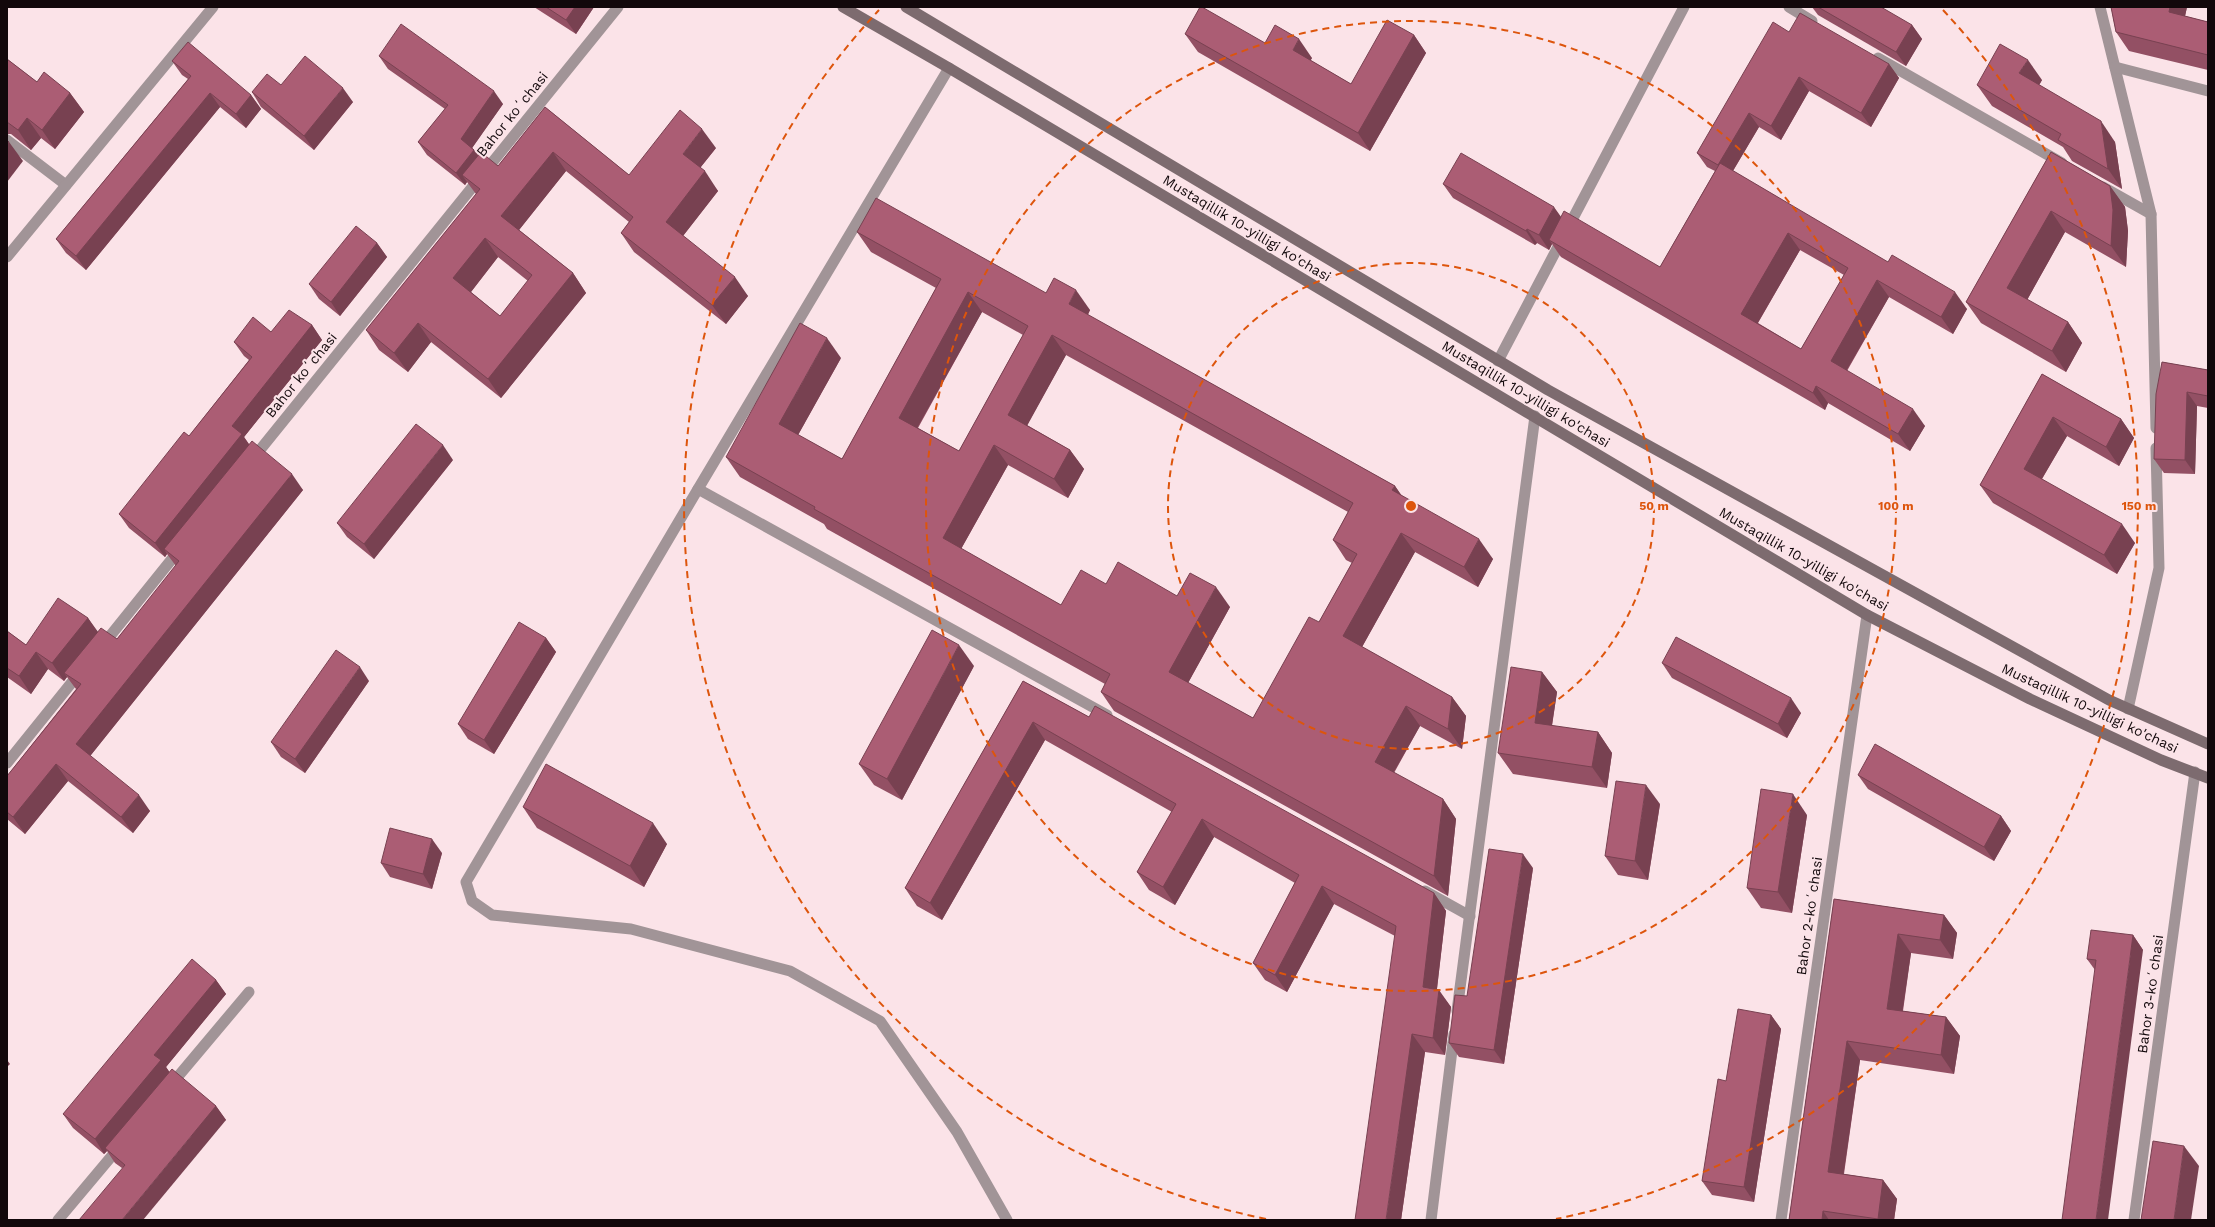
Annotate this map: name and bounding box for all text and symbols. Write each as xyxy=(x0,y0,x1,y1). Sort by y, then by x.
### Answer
street label: Bahor koʻchasi xyxy=(473,68,551,160)
street label: Mustaqillik 10-yilligi ko'chasi xyxy=(1160,171,1334,285)
street label: Bahor koʻchasi xyxy=(262,329,340,421)
street label: Mustaqillik 10-yilligi ko'chasi xyxy=(1439,337,1613,451)
centre of rings xyxy=(1404,499,1418,513)
text: 50 m xyxy=(1639,499,1669,513)
text: 100 m xyxy=(1878,499,1914,513)
text: 150 m xyxy=(2122,499,2156,513)
street label: Mustaqillik 10-yilligi ko'chasi xyxy=(1716,504,1892,614)
street label: Mustaqillik 10-yilligi ko'chasi xyxy=(1999,660,2181,756)
street label: Bahor 2-koʻchasi xyxy=(1793,856,1825,976)
street label: Bahor 3-koʻchasi xyxy=(2134,934,2166,1054)

